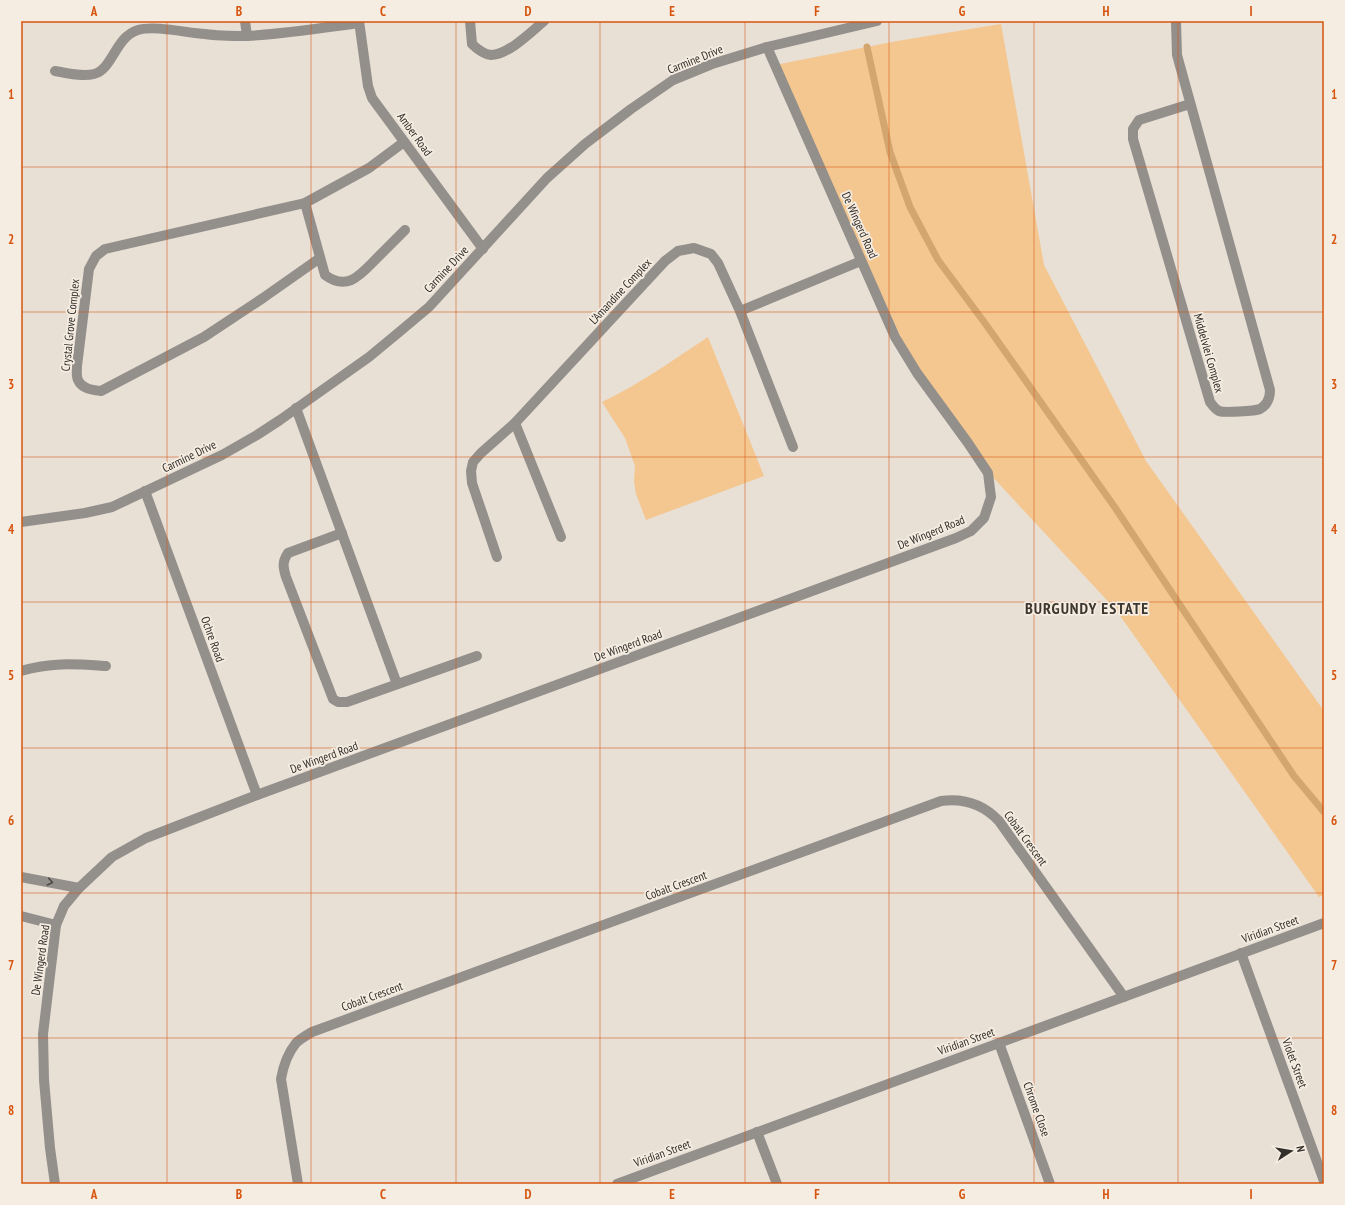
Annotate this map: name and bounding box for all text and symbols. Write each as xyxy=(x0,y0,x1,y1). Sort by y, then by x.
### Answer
text: A xyxy=(90,3,98,20)
text: B xyxy=(236,3,242,20)
text: C xyxy=(380,3,386,20)
text: D xyxy=(525,3,532,20)
text: E xyxy=(669,3,675,20)
text: F xyxy=(814,3,820,20)
text: G xyxy=(959,3,966,20)
text: H xyxy=(1103,3,1110,20)
text: I xyxy=(1249,3,1253,20)
street label: Carmine Drive xyxy=(665,41,725,77)
text: 1 xyxy=(8,86,14,103)
text: 1 xyxy=(1331,86,1337,103)
street label: Amber Road xyxy=(394,109,436,159)
street label: De Wingerd Road xyxy=(839,189,881,261)
text: 2 xyxy=(8,231,14,248)
text: 2 xyxy=(1331,231,1337,248)
street label: Carmine Drive xyxy=(421,242,471,295)
street label: L'Amandine Complex xyxy=(586,255,654,327)
street label: Crystal Grove Complex xyxy=(58,278,82,372)
street label: Middelvlei Complex xyxy=(1191,312,1227,394)
text: 3 xyxy=(8,376,14,393)
text: 3 xyxy=(1331,376,1337,393)
street label: Carmine Drive xyxy=(159,436,219,476)
street label: De Wingerd Road xyxy=(895,512,967,552)
text: 4 xyxy=(8,521,15,538)
text: 4 xyxy=(1331,521,1338,538)
district label: BURGUNDY ESTATE xyxy=(1025,598,1149,618)
street label: Ochre Road xyxy=(198,614,228,664)
street label: De Wingerd Road xyxy=(592,626,664,664)
text: 5 xyxy=(8,667,14,684)
text: 5 xyxy=(1331,667,1337,684)
street label: De Wingerd Road xyxy=(288,738,360,776)
street label: Cobalt Crescent xyxy=(1001,808,1051,869)
text: 6 xyxy=(8,812,14,829)
text: 6 xyxy=(1331,812,1337,829)
street label: Cobalt Crescent xyxy=(643,867,709,903)
one-way arrow xyxy=(47,878,53,886)
street label: Viridian Street xyxy=(1239,912,1301,947)
street label: De Wingerd Road xyxy=(28,924,52,996)
text: 7 xyxy=(8,957,14,974)
text: 7 xyxy=(1331,957,1337,974)
street label: Cobalt Crescent xyxy=(339,978,405,1014)
street label: Viridian Street xyxy=(935,1024,997,1059)
street label: Violet Street xyxy=(1279,1035,1311,1091)
street label: Chrome Close xyxy=(1020,1080,1054,1138)
text: 8 xyxy=(8,1102,14,1119)
text: 8 xyxy=(1331,1102,1337,1119)
north arrow xyxy=(1271,1131,1311,1171)
street label: Viridian Street xyxy=(631,1136,693,1171)
text: N xyxy=(1293,1145,1308,1153)
text: A xyxy=(90,1186,98,1203)
text: B xyxy=(236,1186,242,1203)
text: C xyxy=(380,1186,386,1203)
text: D xyxy=(525,1186,532,1203)
text: E xyxy=(669,1186,675,1203)
text: F xyxy=(814,1186,820,1203)
text: G xyxy=(959,1186,966,1203)
text: H xyxy=(1103,1186,1110,1203)
text: I xyxy=(1249,1186,1253,1203)

